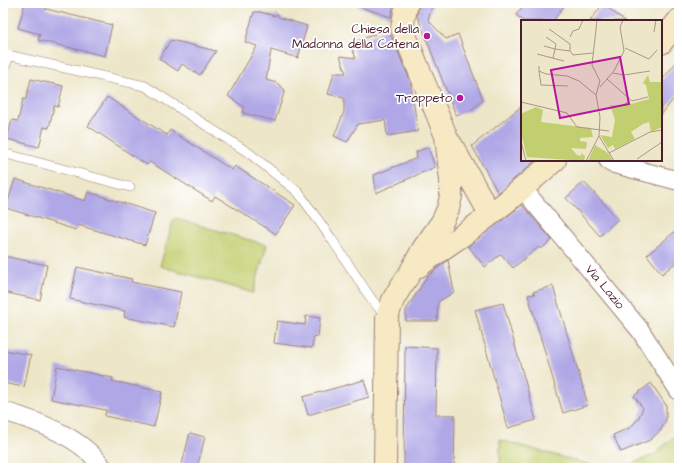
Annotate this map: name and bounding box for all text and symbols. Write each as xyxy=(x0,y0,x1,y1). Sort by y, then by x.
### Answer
place label: Chiesa della Madonna della Catena xyxy=(292,20,419,53)
inset map xyxy=(521,20,662,161)
marker: Chiesa della Madonna della Catena xyxy=(422,31,432,41)
place label: Trappeto xyxy=(396,89,453,107)
marker: Trappeto xyxy=(455,93,465,103)
street label: Via Lazio xyxy=(581,261,629,314)

